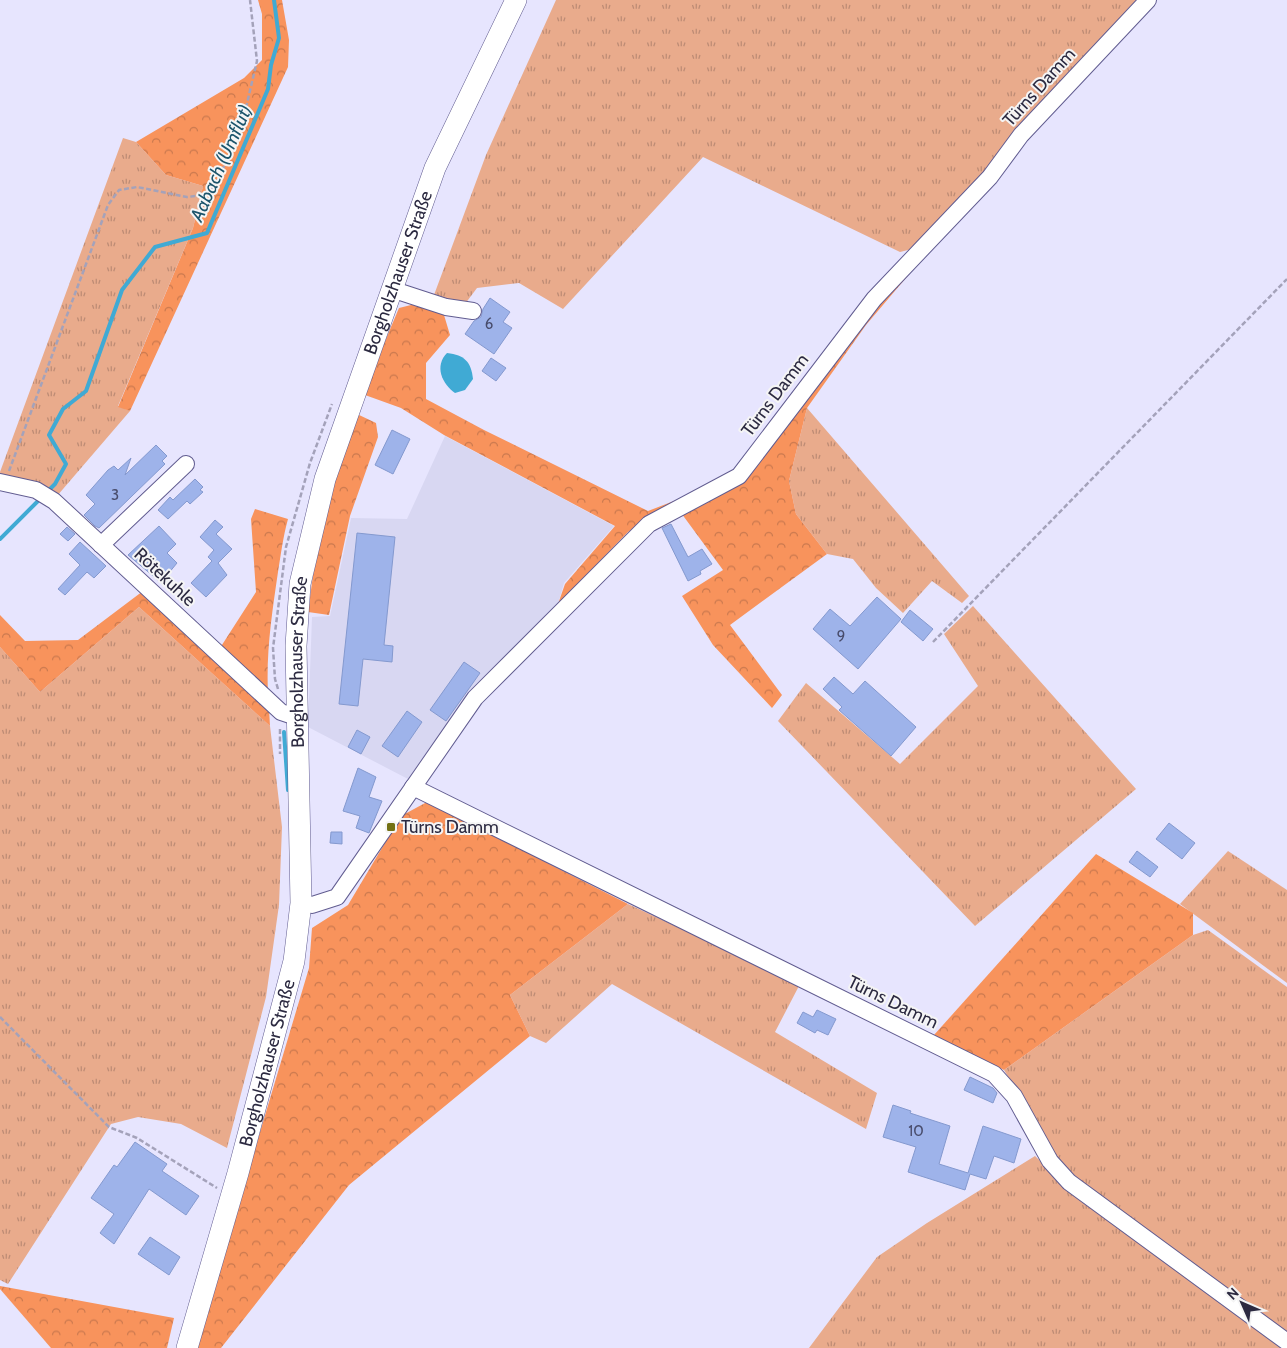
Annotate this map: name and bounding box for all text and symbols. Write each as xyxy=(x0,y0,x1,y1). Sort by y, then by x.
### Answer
street label: Türns Damm xyxy=(998,43,1080,131)
water label: Aabach (Umflut) xyxy=(185,101,257,226)
street label: Borgholzhauser Straße xyxy=(359,188,437,357)
house number: 6 xyxy=(485,315,493,333)
street label: Türns Damm xyxy=(737,349,813,441)
house number: 3 xyxy=(111,486,119,504)
street label: Rötekuhle xyxy=(130,543,200,611)
street label: Borgholzhauser Straße xyxy=(285,574,313,748)
house number: 9 xyxy=(837,627,845,645)
place label: Türns Damm xyxy=(401,816,499,838)
marker: Türns Damm xyxy=(385,821,397,833)
street label: Türns Damm xyxy=(844,971,942,1033)
street label: Borgholzhauser Straße xyxy=(234,977,300,1149)
house number: 10 xyxy=(908,1122,924,1140)
north arrow xyxy=(1217,1278,1267,1328)
text: N xyxy=(1223,1284,1243,1304)

